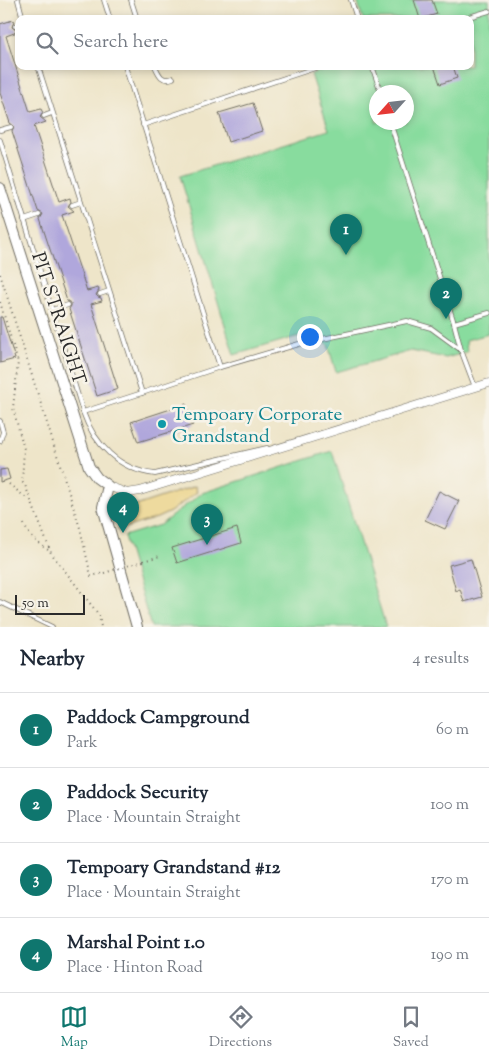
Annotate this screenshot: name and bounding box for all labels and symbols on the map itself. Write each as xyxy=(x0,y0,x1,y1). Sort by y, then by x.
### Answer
north arrow xyxy=(369,85,414,130)
pin: 1 xyxy=(330,214,362,255)
street label: PIT STRAIGHT xyxy=(23,249,92,389)
pin: 2 xyxy=(430,278,462,319)
your location xyxy=(297,324,323,350)
place label: Tempoary Corporate Grandstand xyxy=(172,402,343,451)
marker: Tempoary Corporate Grandstand xyxy=(156,418,168,430)
pin: 4 xyxy=(107,492,139,533)
pin: 3 xyxy=(191,504,223,545)
scale bar xyxy=(15,592,85,615)

